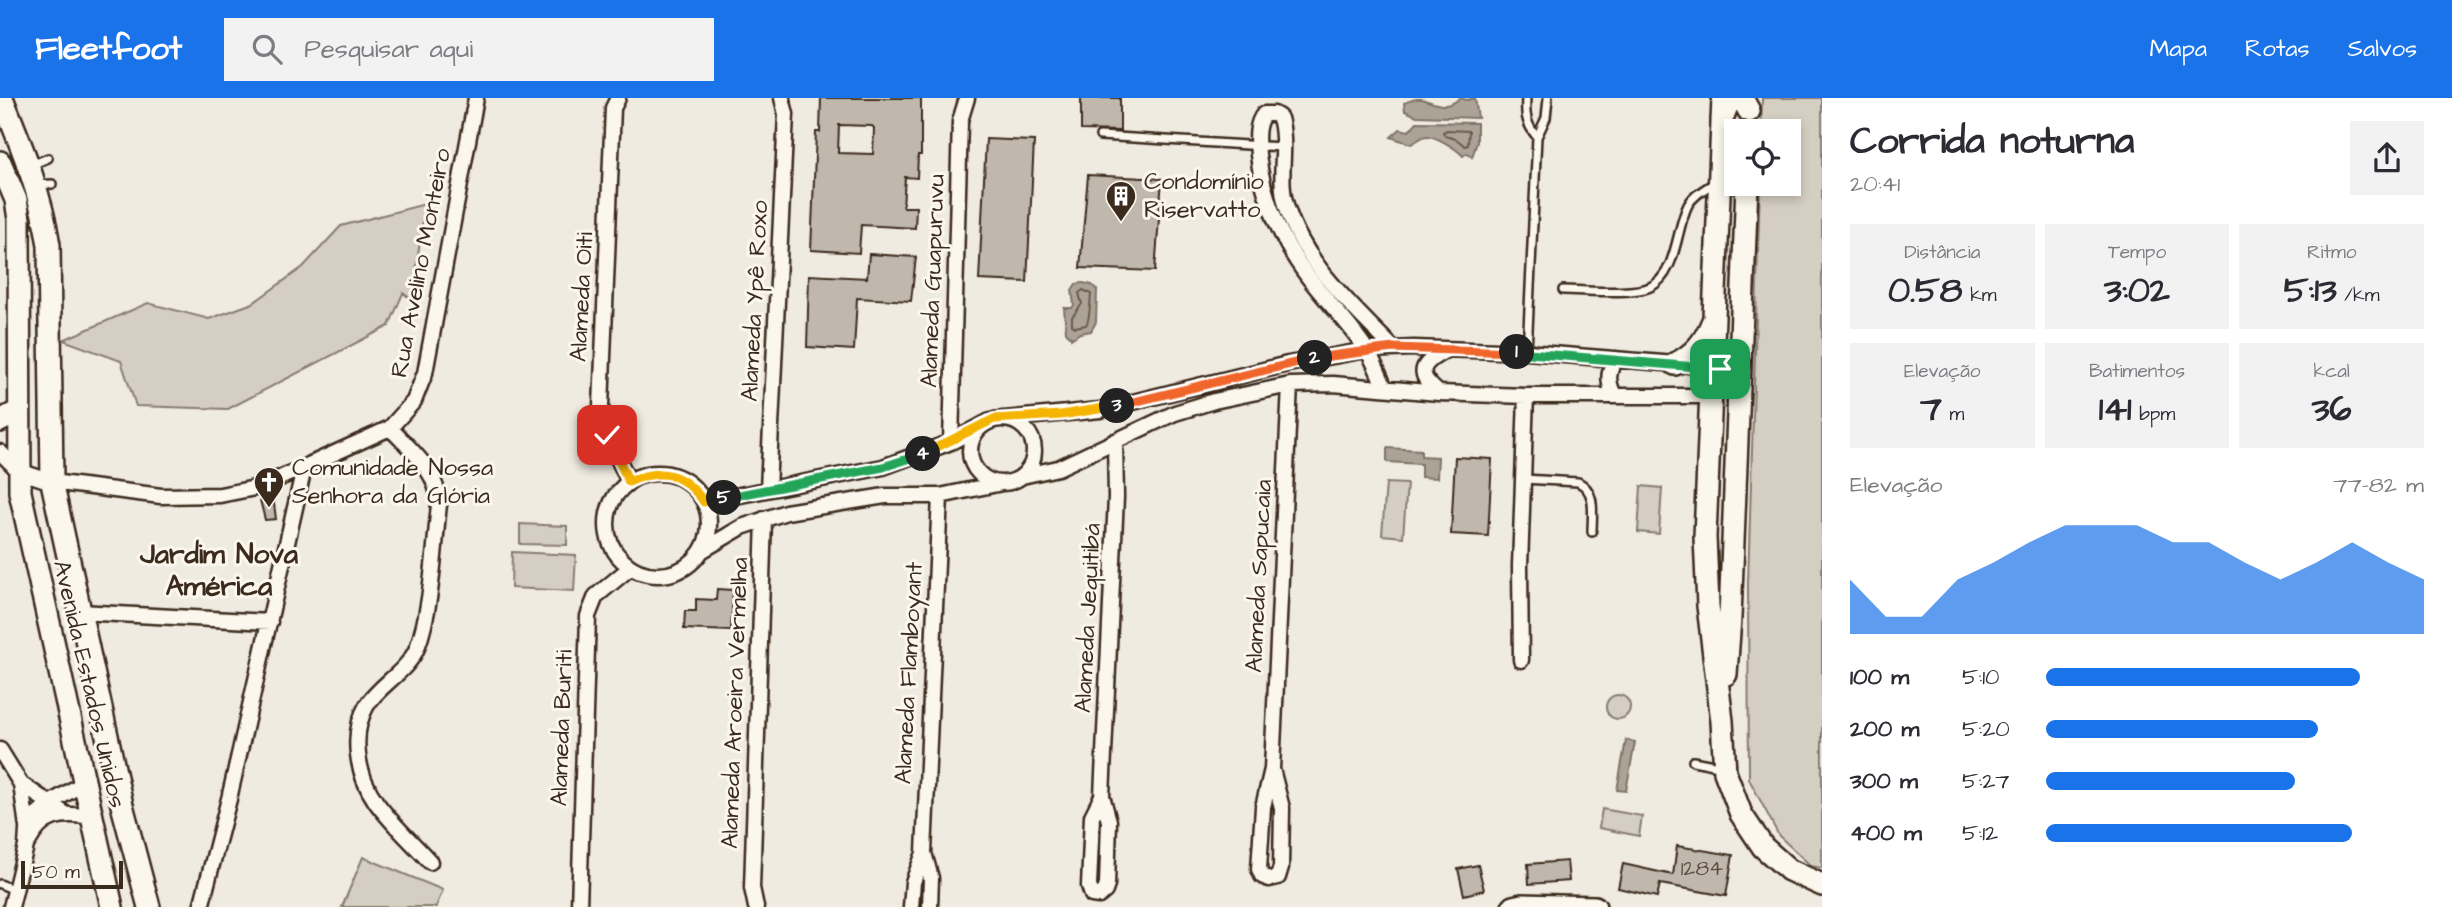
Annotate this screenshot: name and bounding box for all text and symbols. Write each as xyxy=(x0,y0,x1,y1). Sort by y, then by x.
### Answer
search box xyxy=(224,18,714,81)
text: Fleetfoot xyxy=(35,26,182,72)
icon: search xyxy=(248,30,286,68)
text: Pesquisar aqui xyxy=(304,31,473,67)
text: Mapa xyxy=(2149,32,2207,66)
text: Rotas xyxy=(2245,32,2310,66)
text: Salvos xyxy=(2348,32,2417,66)
text: Corrida noturna xyxy=(1850,116,2134,168)
map controls xyxy=(1724,119,1801,196)
button: locate xyxy=(1724,119,1801,196)
button: share xyxy=(2350,121,2424,195)
street label: Rua Avelino Monteiro xyxy=(382,145,460,381)
place label: Condomínio Riservatto xyxy=(1144,165,1264,227)
text: 20:41 xyxy=(1850,168,1900,200)
street label: Alameda Guapuruvu xyxy=(912,174,954,388)
building icon: Condomínio Riservatto xyxy=(1104,179,1138,223)
street label: Alameda Ypê Roxo xyxy=(733,199,777,402)
street label: Alameda Oiti xyxy=(562,231,602,363)
text: Distância xyxy=(1904,239,1980,266)
text: Tempo xyxy=(2108,239,2166,266)
text: Ritmo xyxy=(2307,239,2356,266)
text: 0.58 xyxy=(1888,266,1963,315)
text: 3:02 xyxy=(2104,266,2170,315)
text: 5:13 xyxy=(2284,266,2337,315)
text: km xyxy=(1963,282,1997,309)
text: /km xyxy=(2337,282,2379,309)
pin: 1 xyxy=(1500,334,1534,370)
text: 1 xyxy=(1515,338,1518,365)
pin xyxy=(1690,339,1750,399)
pin: 2 xyxy=(1298,341,1332,376)
text: 2 xyxy=(1309,344,1320,371)
icon: arrive xyxy=(1701,350,1739,388)
text: Elevação xyxy=(1904,358,1981,385)
text: Batimentos xyxy=(2089,358,2185,385)
text: kcal xyxy=(2313,358,2350,385)
text: 7 xyxy=(1920,385,1942,434)
text: 141 xyxy=(2099,385,2132,434)
text: 36 xyxy=(2312,385,2352,434)
pin: 3 xyxy=(1100,388,1134,424)
text: 3 xyxy=(1112,392,1121,419)
text: m xyxy=(1942,401,1964,428)
text: bpm xyxy=(2132,401,2175,428)
pin xyxy=(577,405,637,465)
icon: check xyxy=(588,416,626,454)
pin: 4 xyxy=(906,436,940,472)
text: 4 xyxy=(916,440,929,467)
place label: Comunidade Nossa Senhora da Glória xyxy=(292,451,493,513)
church icon: Comunidade Nossa Senhora da Glória xyxy=(252,465,286,509)
text: Elevação xyxy=(1850,469,1943,501)
text: 77–82 m xyxy=(2333,469,2424,501)
street label: Alameda Sapucaia xyxy=(1237,478,1281,674)
pin: 5 xyxy=(706,480,742,516)
text: 5 xyxy=(717,484,730,511)
street label: Alameda Jequitibá xyxy=(1066,522,1110,714)
district label: Jardim Nova América xyxy=(139,535,299,606)
street label: Avenida Estados Unidos xyxy=(44,557,134,811)
street label: Alameda Aroeira Vermelha xyxy=(713,557,757,849)
street label: Alameda Flamboyant xyxy=(886,561,933,785)
street label: Alameda Buriti xyxy=(542,649,582,807)
text: 100 m xyxy=(1850,661,1909,693)
text: 5:10 xyxy=(1962,661,2000,693)
text: 200 m xyxy=(1850,713,1919,745)
text: 5:20 xyxy=(1962,713,2010,745)
text: 300 m xyxy=(1850,765,1918,797)
text: 5:27 xyxy=(1962,765,2009,797)
text: 400 m xyxy=(1850,817,1922,849)
text: 5:12 xyxy=(1962,817,1998,849)
house number: 1284 xyxy=(1681,854,1723,883)
scale bar xyxy=(21,858,122,890)
text: 50 m xyxy=(32,859,80,886)

